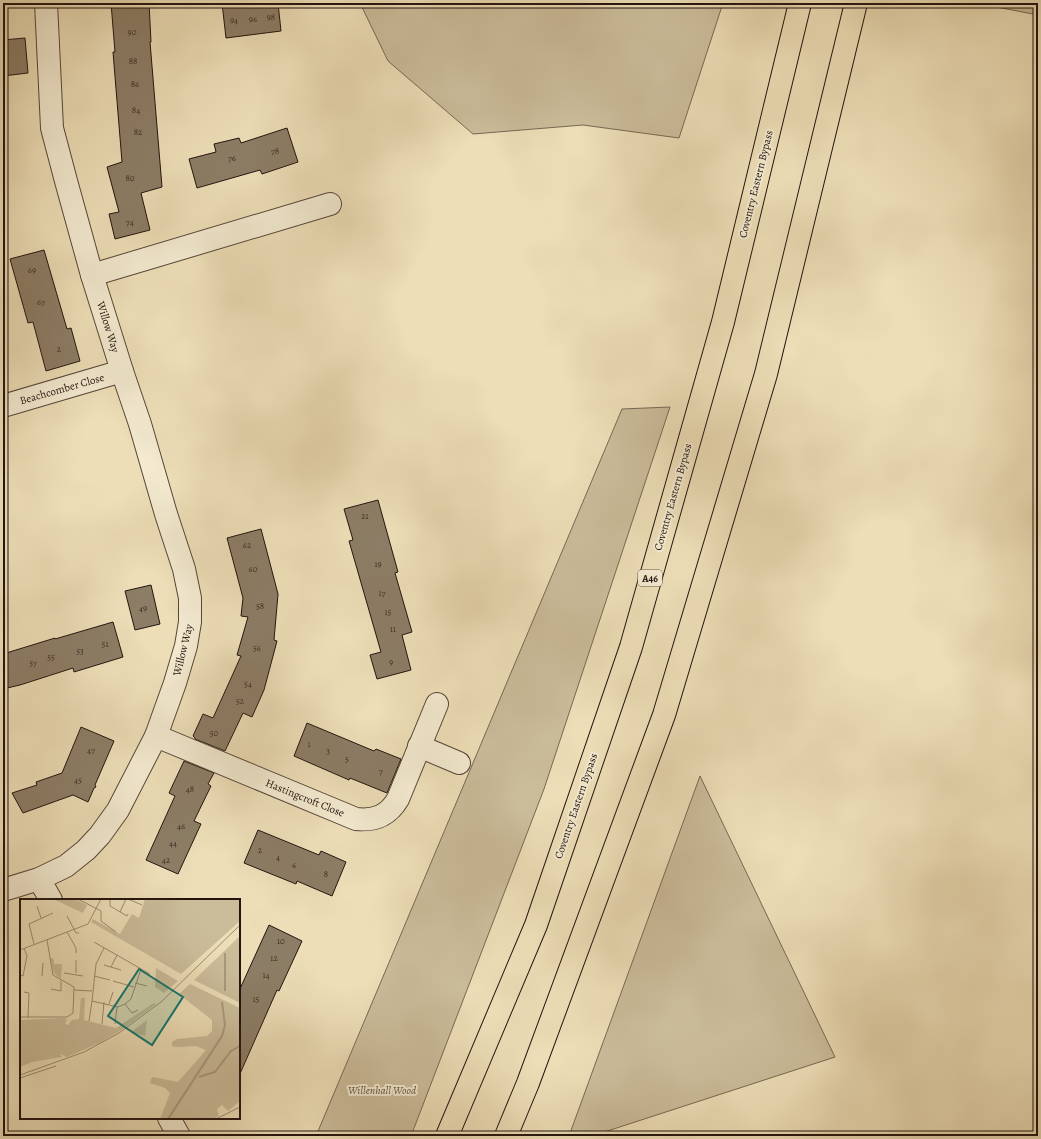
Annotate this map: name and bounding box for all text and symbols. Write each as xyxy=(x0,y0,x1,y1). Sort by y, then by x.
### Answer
house number: 98 xyxy=(267,11,275,23)
house number: 96 xyxy=(249,13,257,25)
house number: 94 xyxy=(230,14,238,26)
house number: 90 xyxy=(128,26,137,38)
house number: 88 xyxy=(129,55,137,67)
house number: 86 xyxy=(131,78,139,90)
house number: 84 xyxy=(132,104,140,116)
house number: 82 xyxy=(134,126,143,138)
street label: Coventry Eastern Bypass xyxy=(735,128,777,240)
house number: 78 xyxy=(271,145,279,157)
house number: 76 xyxy=(228,152,236,164)
house number: 80 xyxy=(125,172,135,184)
house number: 74 xyxy=(126,216,134,228)
house number: 69 xyxy=(28,264,36,276)
house number: 67 xyxy=(37,296,45,308)
street label: Willow Way xyxy=(93,299,123,354)
house number: 2 xyxy=(57,343,62,355)
street label: Beachcomber Close xyxy=(18,370,106,408)
street label: Coventry Eastern Bypass xyxy=(651,442,695,552)
house number: 21 xyxy=(361,510,369,522)
house number: 62 xyxy=(243,539,252,551)
house number: 19 xyxy=(374,558,382,570)
house number: 60 xyxy=(249,563,258,575)
road number: A46 xyxy=(638,570,662,586)
house number: 17 xyxy=(379,587,386,599)
house number: 58 xyxy=(256,600,264,612)
house number: 49 xyxy=(139,602,147,614)
house number: 15 xyxy=(385,606,392,618)
street label: Willow Way xyxy=(169,623,197,678)
house number: 11 xyxy=(390,623,396,635)
house number: 51 xyxy=(102,638,108,650)
house number: 56 xyxy=(253,642,261,654)
house number: 53 xyxy=(76,645,84,657)
house number: 55 xyxy=(47,651,55,663)
house number: 9 xyxy=(389,656,393,668)
house number: 57 xyxy=(29,657,37,669)
house number: 54 xyxy=(244,678,252,690)
house number: 52 xyxy=(236,695,245,707)
house number: 50 xyxy=(210,727,219,739)
house number: 1 xyxy=(307,738,311,750)
house number: 47 xyxy=(87,744,95,756)
house number: 3 xyxy=(326,745,330,757)
street label: Coventry Eastern Bypass xyxy=(551,751,601,861)
house number: 5 xyxy=(345,753,349,765)
house number: 7 xyxy=(379,765,383,777)
house number: 45 xyxy=(74,774,82,786)
street label: Hastingcroft Close xyxy=(263,775,347,821)
house number: 48 xyxy=(186,783,194,795)
house number: 46 xyxy=(177,820,185,832)
house number: 44 xyxy=(169,837,177,849)
house number: 2 xyxy=(258,844,263,856)
house number: 4 xyxy=(276,851,280,863)
house number: 42 xyxy=(162,854,171,866)
house number: 6 xyxy=(292,859,296,871)
house number: 8 xyxy=(324,868,328,880)
inset map xyxy=(20,899,240,1119)
house number: 10 xyxy=(277,935,285,947)
house number: 12 xyxy=(270,952,278,964)
house number: 14 xyxy=(262,969,270,981)
house number: 15 xyxy=(253,993,260,1005)
park label: Willenhall Wood xyxy=(348,1083,416,1098)

